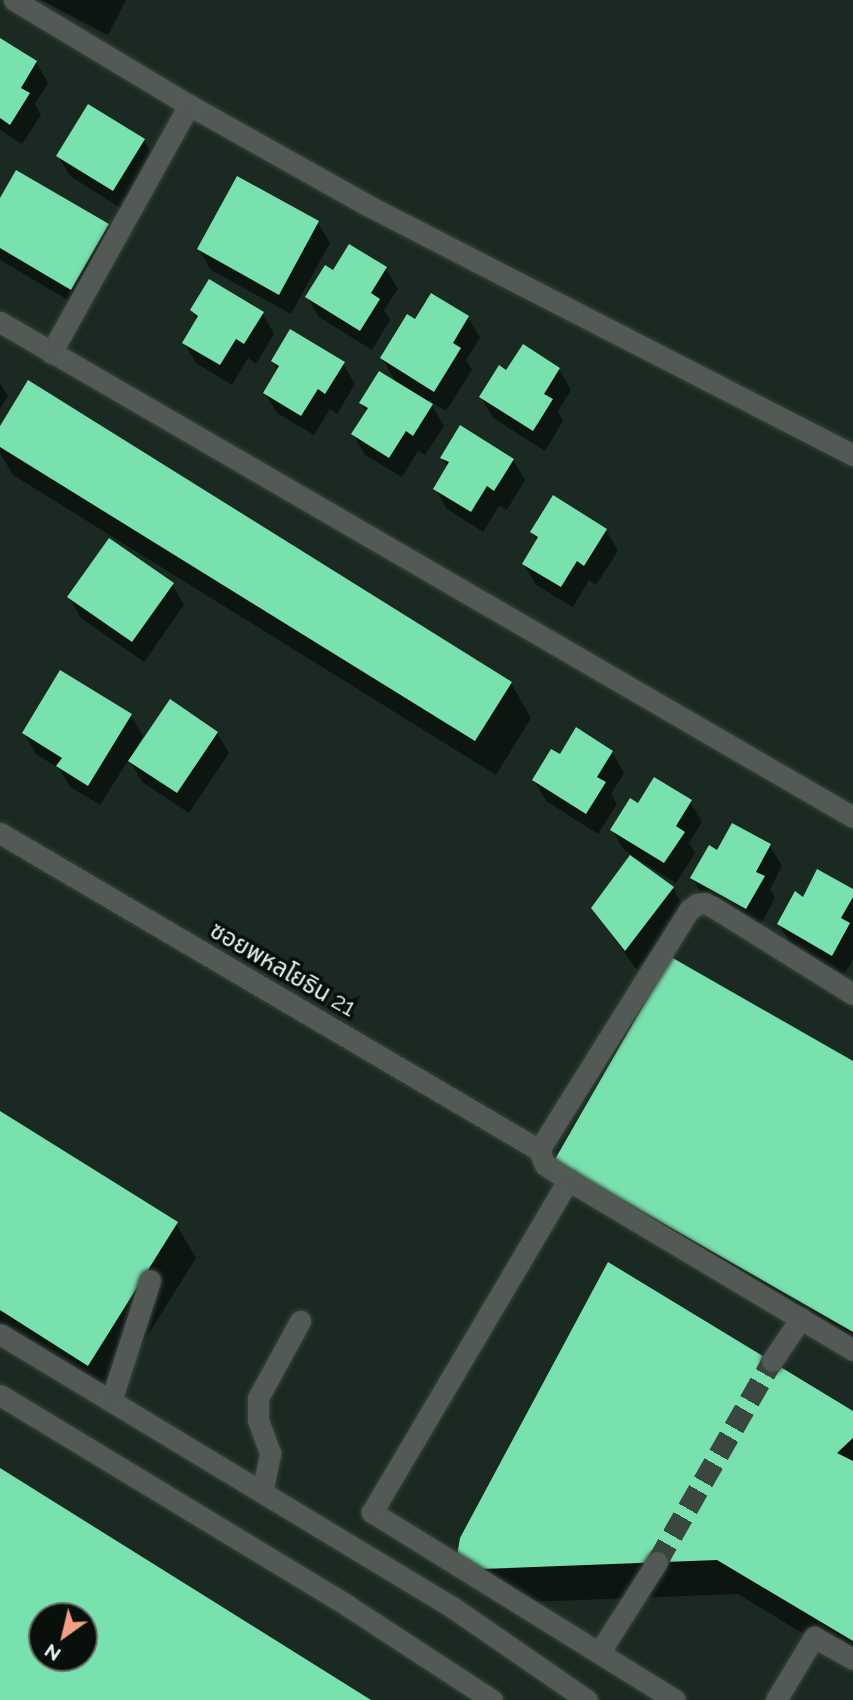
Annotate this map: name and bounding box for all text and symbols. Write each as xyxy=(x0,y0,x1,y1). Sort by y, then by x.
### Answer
street label: ซอยพหลโยธิน 21 xyxy=(205,916,361,1022)
north arrow xyxy=(28,1602,98,1672)
text: N xyxy=(40,1640,65,1666)

